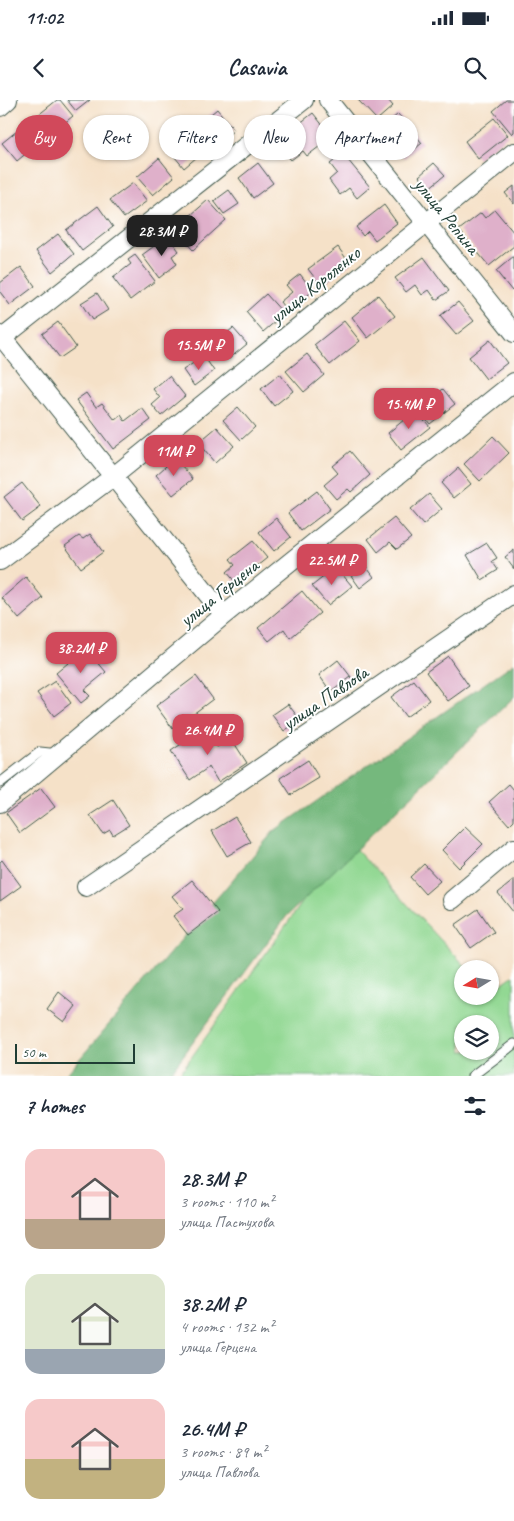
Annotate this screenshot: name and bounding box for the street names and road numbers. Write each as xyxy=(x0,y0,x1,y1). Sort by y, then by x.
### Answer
street label: улица Репина xyxy=(408,172,487,261)
street label: улица Короленко xyxy=(264,240,366,330)
street label: улица Герцена xyxy=(174,552,265,633)
street label: улица Павлова xyxy=(277,659,374,736)

